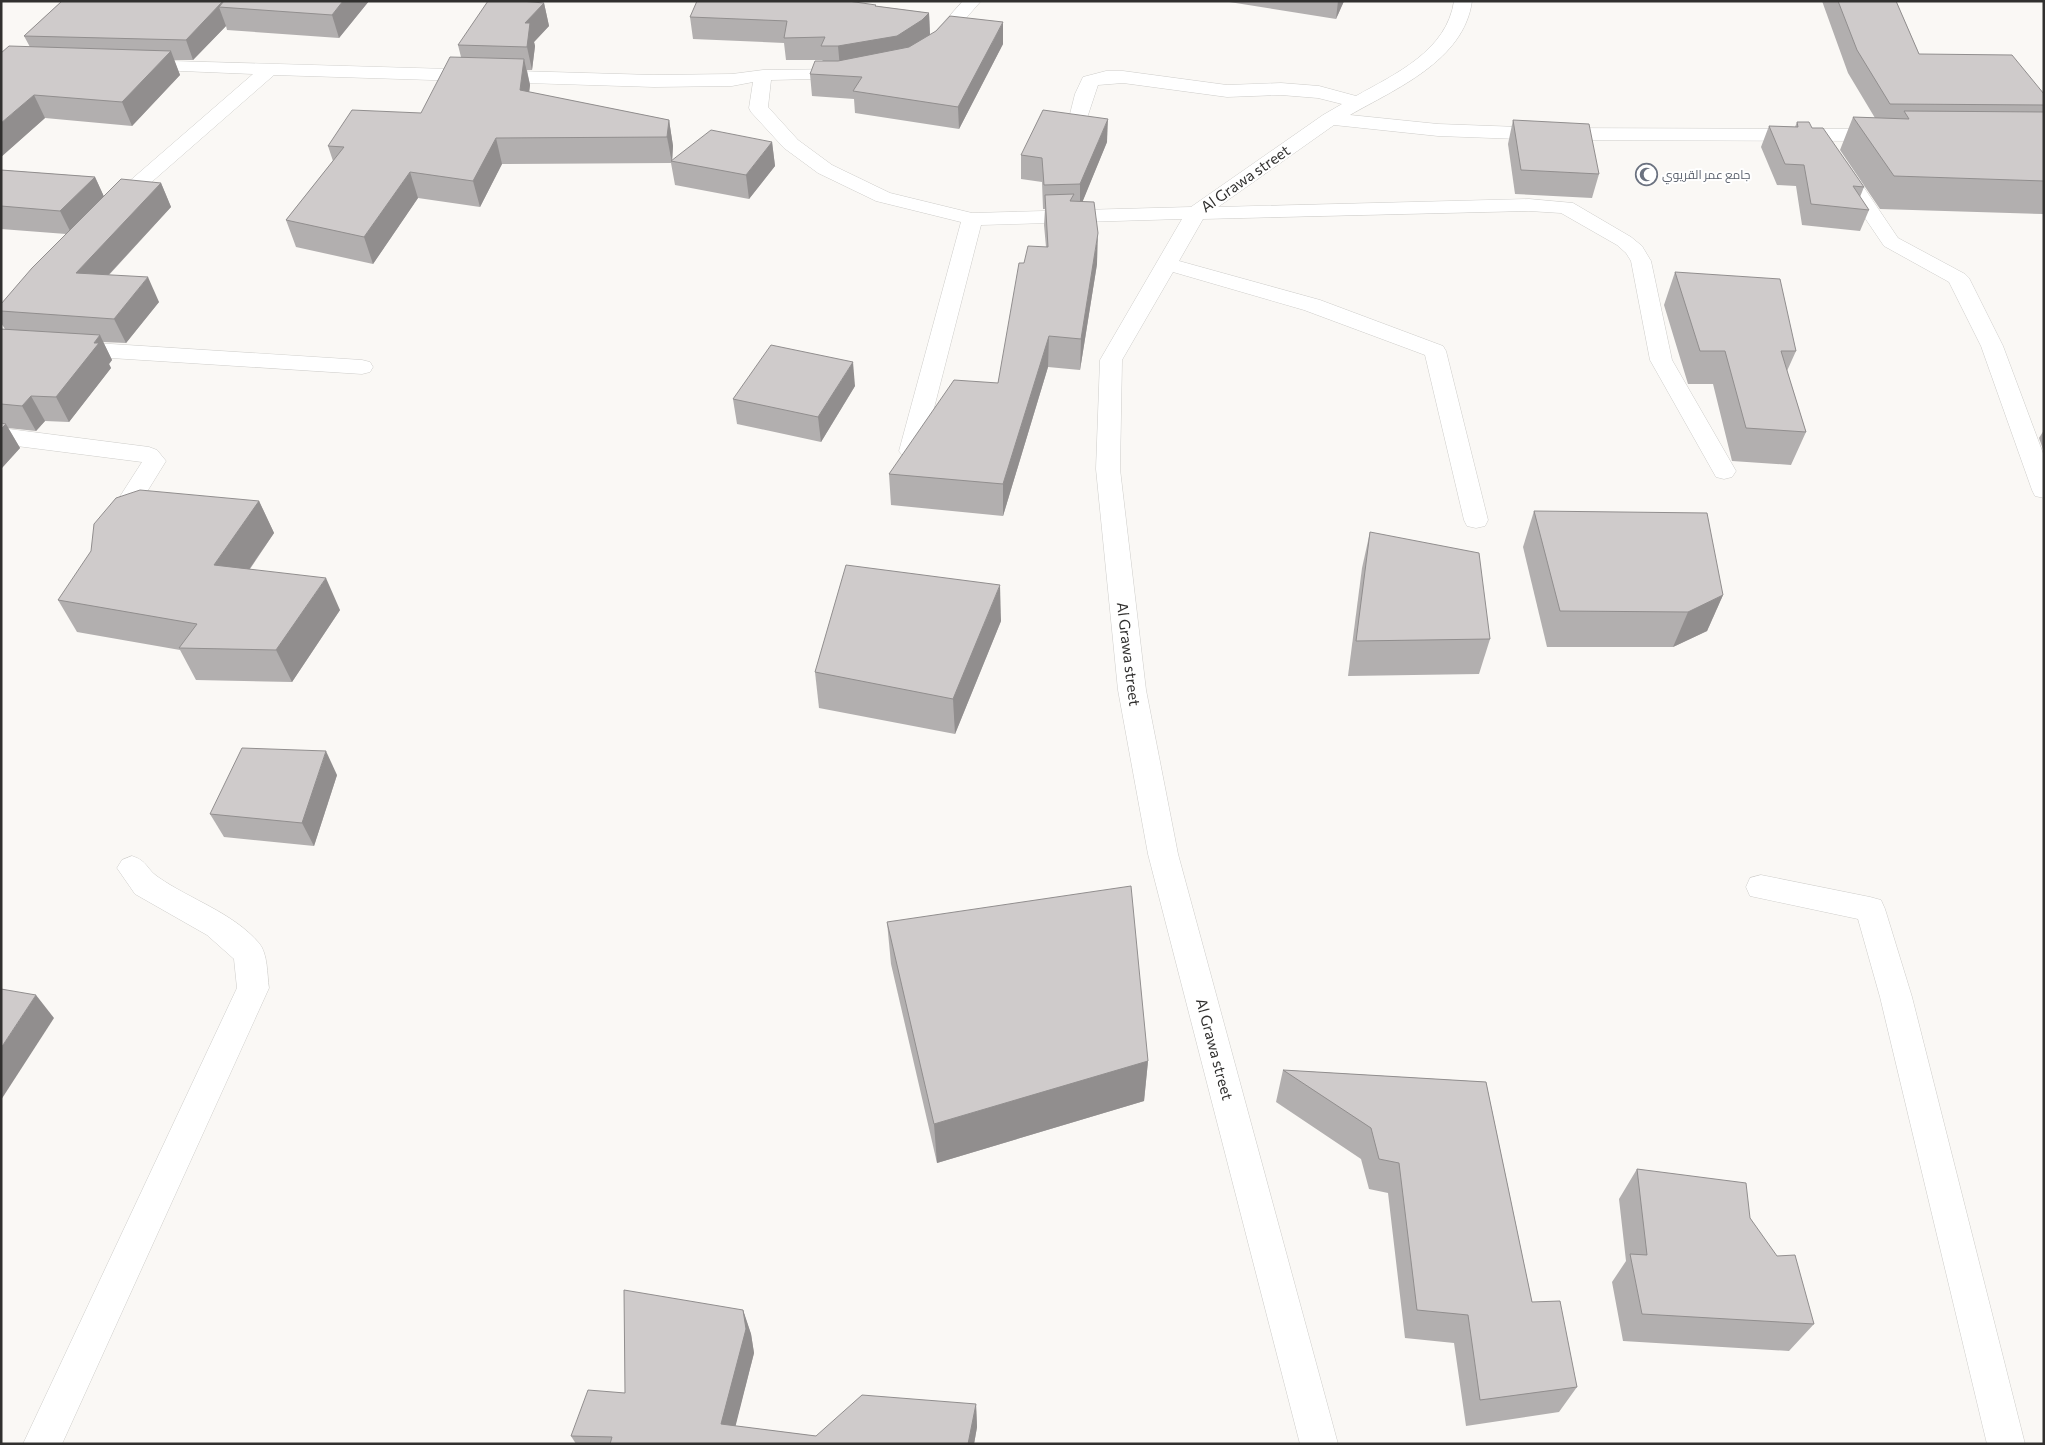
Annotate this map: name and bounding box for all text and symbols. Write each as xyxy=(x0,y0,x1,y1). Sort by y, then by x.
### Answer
street label: Al Grawa street xyxy=(1197,141,1293,215)
mosque icon: جامع عمر القريوي xyxy=(1634,162,1658,186)
place label: جامع عمر القريوي xyxy=(1662,167,1751,185)
street label: Al Grawa street xyxy=(1114,601,1144,707)
street label: Al Grawa street xyxy=(1193,996,1237,1102)

